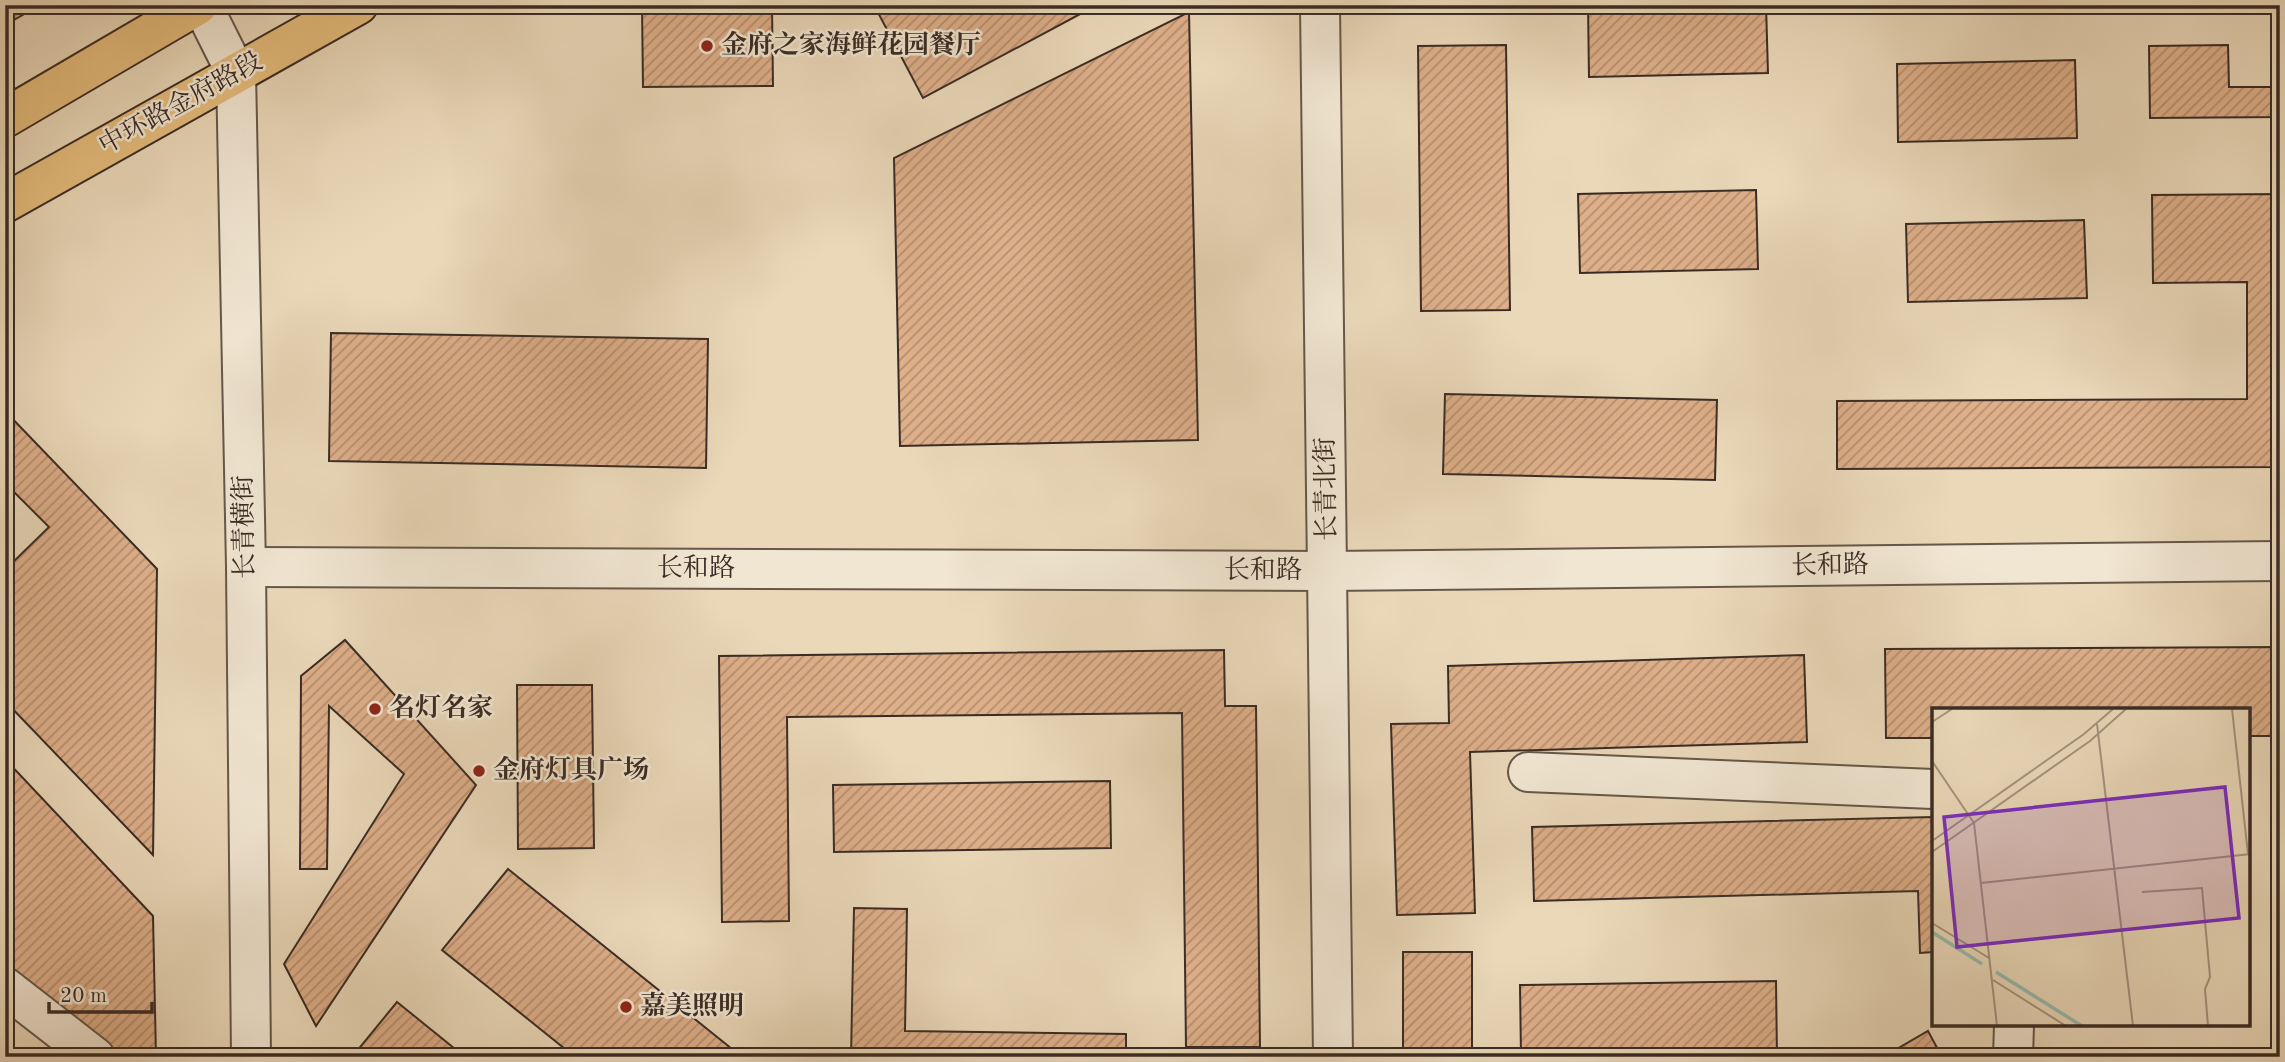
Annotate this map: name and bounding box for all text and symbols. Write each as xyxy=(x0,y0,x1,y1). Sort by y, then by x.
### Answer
place label: 金府之家海鲜花园餐厅 xyxy=(721,30,981,59)
marker: 金府之家海鲜花园餐厅 xyxy=(699,38,715,54)
street label: 中环路金府路段 xyxy=(94,47,267,159)
street label: 长青北街 xyxy=(1311,437,1341,541)
street label: 长青横街 xyxy=(229,475,259,579)
street label: 长和路 xyxy=(1791,550,1869,580)
street label: 长和路 xyxy=(657,554,735,582)
street label: 长和路 xyxy=(1224,556,1302,584)
place label: 名灯名家 xyxy=(389,693,493,722)
marker: 名灯名家 xyxy=(367,701,383,717)
inset map xyxy=(1932,708,2250,1027)
place label: 金府灯具广场 xyxy=(493,755,649,784)
marker: 金府灯具广场 xyxy=(471,763,487,779)
scale bar xyxy=(49,971,152,1015)
text: 20 m xyxy=(60,986,107,1007)
place label: 嘉美照明 xyxy=(640,991,744,1020)
marker: 嘉美照明 xyxy=(618,999,634,1015)

